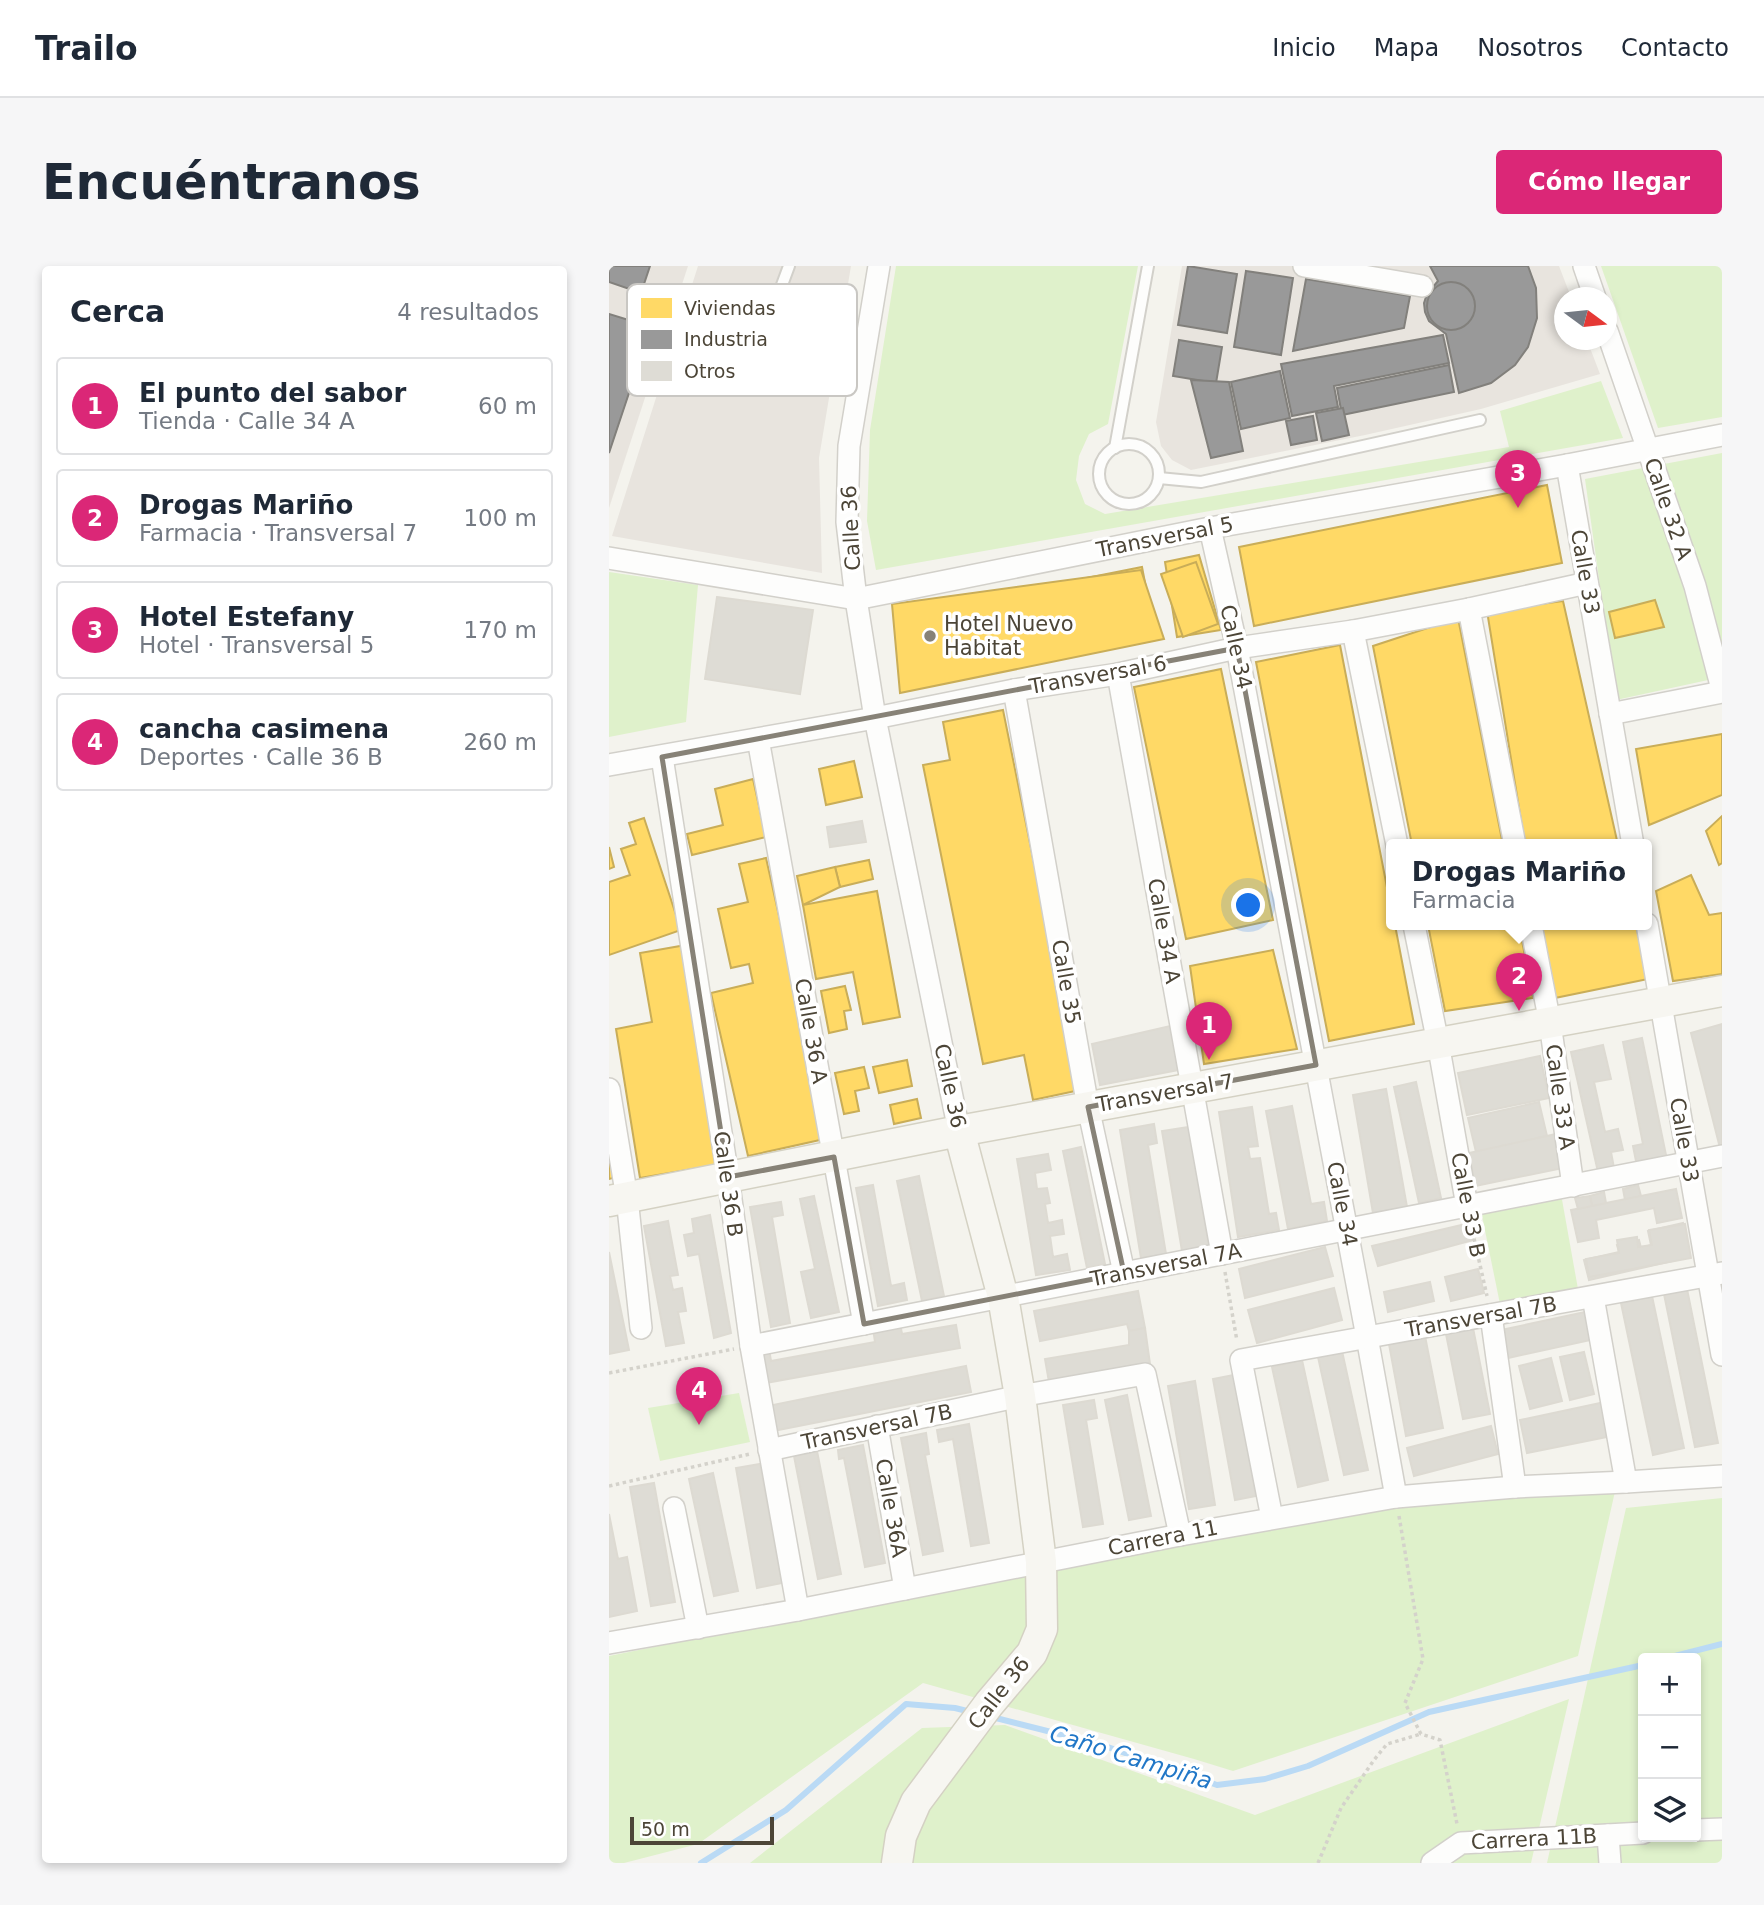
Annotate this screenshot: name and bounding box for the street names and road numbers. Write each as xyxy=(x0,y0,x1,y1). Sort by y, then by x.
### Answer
street label: Calle 32 A xyxy=(1639,455,1697,564)
street label: Calle 36 xyxy=(837,485,865,571)
street label: Transversal 5 xyxy=(1093,512,1236,562)
street label: Calle 33 xyxy=(1566,528,1604,616)
street label: Calle 34 xyxy=(1215,603,1257,691)
street label: Transversal 6 xyxy=(1026,651,1169,699)
street label: Calle 34 A xyxy=(1143,876,1185,986)
street label: Calle 35 xyxy=(1047,938,1085,1026)
street label: Calle 36 A xyxy=(790,976,832,1086)
street label: Calle 36 xyxy=(929,1042,971,1130)
street label: Calle 33 A xyxy=(1541,1043,1579,1152)
street label: Transversal 7 xyxy=(1093,1069,1236,1117)
street label: Calle 33 xyxy=(1665,1096,1703,1184)
street label: Calle 36 B xyxy=(709,1130,747,1238)
street label: Calle 33 B xyxy=(1446,1150,1490,1260)
street label: Calle 34 xyxy=(1322,1160,1362,1248)
street label: Transversal 7A xyxy=(1087,1238,1244,1292)
street label: Transversal 7B xyxy=(1402,1292,1559,1342)
street label: Transversal 7B xyxy=(798,1399,955,1455)
street label: Calle 36A xyxy=(871,1457,912,1560)
street label: Carrera 11 xyxy=(1106,1516,1220,1560)
street label: Calle 36 xyxy=(963,1652,1035,1734)
street label: Carrera 11B xyxy=(1470,1824,1598,1854)

